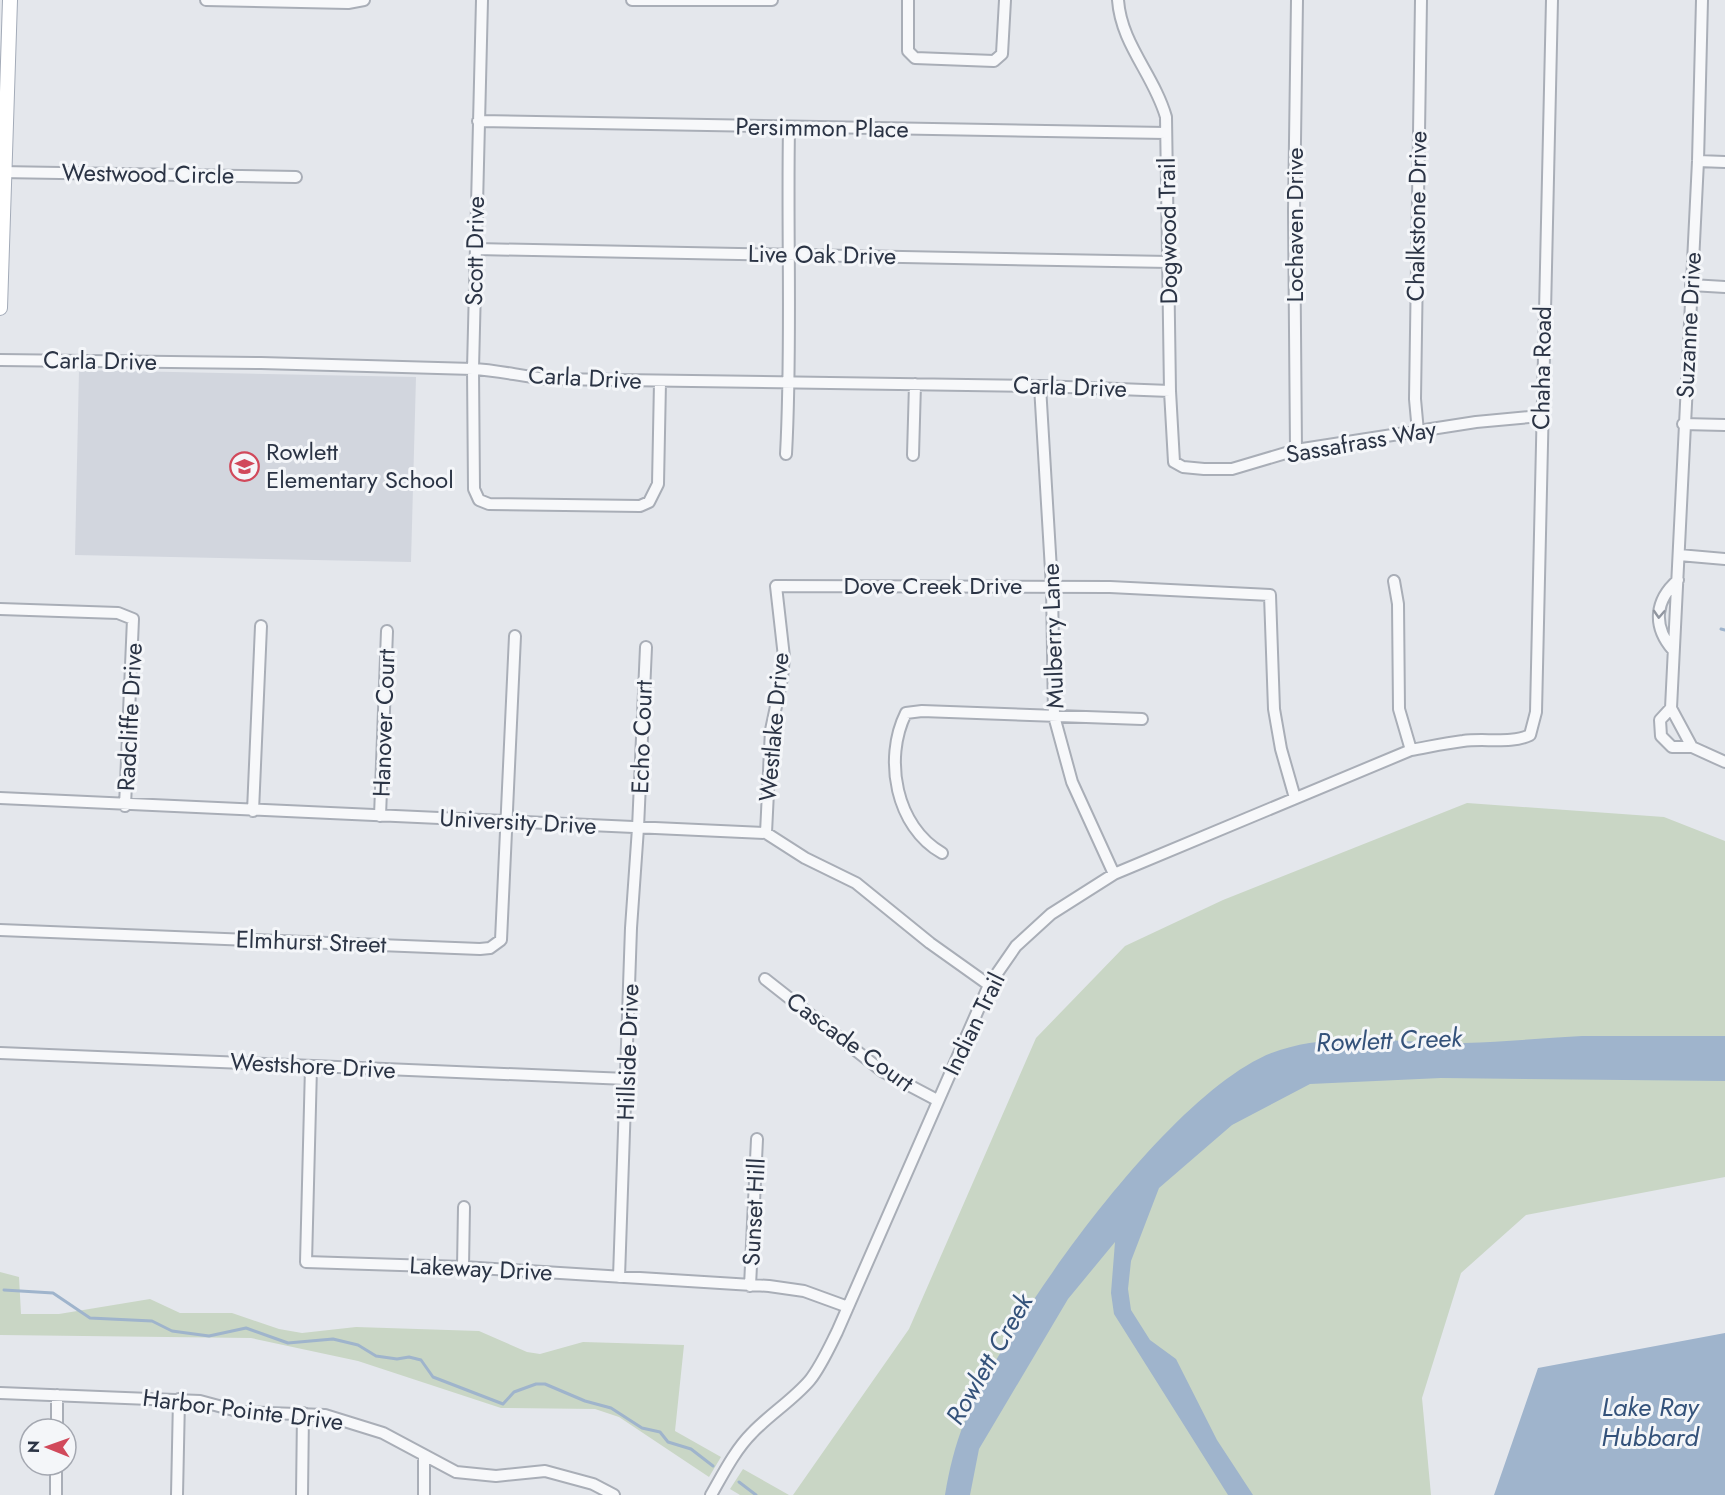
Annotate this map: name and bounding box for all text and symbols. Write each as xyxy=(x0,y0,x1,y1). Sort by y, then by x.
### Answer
street label: Persimmon Place xyxy=(735,108,909,147)
street label: Chalkstone Drive xyxy=(1398,130,1435,302)
street label: Lochaven Drive xyxy=(1277,147,1312,303)
street label: Westwood Circle xyxy=(61,154,235,193)
street label: Dogwood Trail xyxy=(1149,157,1186,305)
street label: Scott Drive xyxy=(456,196,493,306)
street label: Live Oak Drive xyxy=(748,236,897,273)
street label: Suzanne Drive xyxy=(1667,251,1710,399)
street label: Chaha Road xyxy=(1523,306,1560,430)
street label: Carla Drive xyxy=(43,342,157,379)
street label: Carla Drive xyxy=(527,357,643,398)
street label: Carla Drive xyxy=(1013,367,1128,406)
street label: Sassafrass Way xyxy=(1283,411,1439,472)
place label: Rowlett Elementary School xyxy=(266,434,454,497)
school or university icon: Rowlett Elementary School xyxy=(229,450,261,482)
street label: Mulberry Lane xyxy=(1032,563,1073,710)
street label: Dove Creek Drive xyxy=(844,568,1022,603)
one-way arrow xyxy=(1653,609,1666,618)
street label: Radcliffe Drive xyxy=(108,642,151,792)
street label: Hanover Court xyxy=(363,648,404,798)
street label: Westlake Drive xyxy=(750,651,797,803)
street label: Echo Court xyxy=(622,679,661,794)
street label: University Drive xyxy=(438,800,598,843)
street label: Elmhurst Street xyxy=(235,921,387,962)
street label: Indian Trail xyxy=(934,966,1014,1081)
street label: Hillside Drive xyxy=(608,983,647,1121)
street label: Cascade Court xyxy=(779,983,921,1100)
water label: Rowlett Creek xyxy=(1315,1018,1465,1062)
street label: Westshore Drive xyxy=(229,1044,397,1087)
street label: Sunset Hill xyxy=(733,1157,774,1267)
street label: Lakeway Drive xyxy=(409,1247,554,1290)
water label: Rowlett Creek xyxy=(936,1285,1043,1432)
street label: Harbor Pointe Drive xyxy=(141,1380,346,1439)
water label: Lake Ray Hubbard xyxy=(1601,1388,1700,1456)
north arrow xyxy=(18,1417,78,1477)
text: N xyxy=(22,1440,45,1453)

